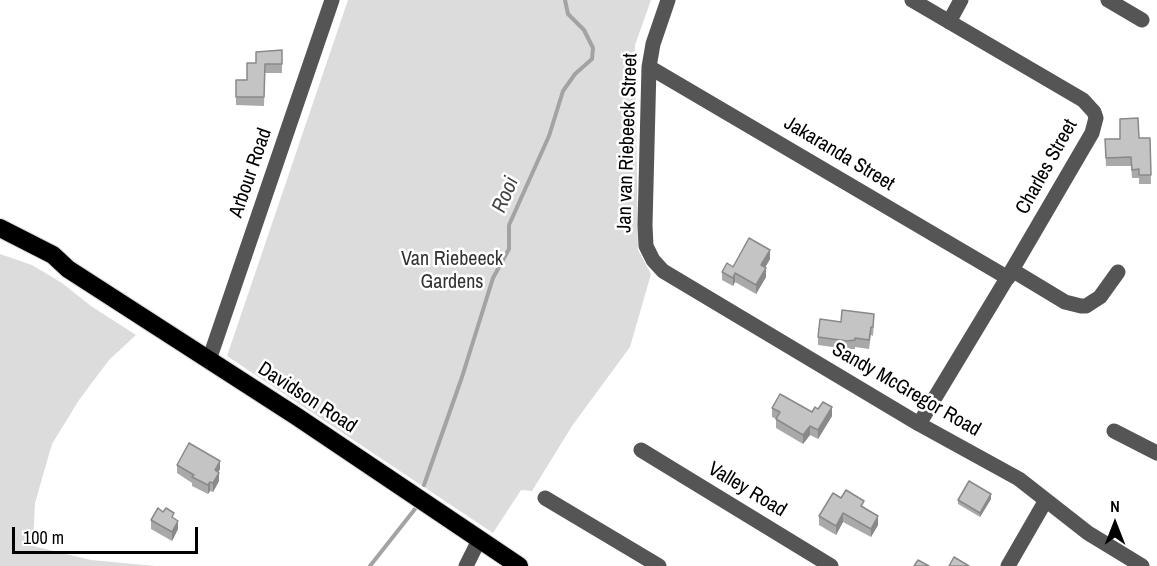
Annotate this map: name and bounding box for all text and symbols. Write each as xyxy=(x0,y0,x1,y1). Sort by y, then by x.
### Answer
street label: Jan van Riebeeck Street xyxy=(613,53,643,233)
street label: Jakaranda Street xyxy=(779,112,899,196)
street label: Charles Street xyxy=(1011,115,1083,219)
street label: Arbour Road xyxy=(225,125,277,221)
water label: Rooi xyxy=(487,173,525,217)
park label: Van Riebeeck Gardens xyxy=(401,248,503,295)
street label: Sandy McGregor Road xyxy=(827,338,985,442)
street label: Davidson Road xyxy=(253,357,361,439)
street label: Valley Road xyxy=(703,457,791,523)
north arrow xyxy=(1085,494,1145,554)
text: N xyxy=(1110,495,1120,517)
scale bar xyxy=(15,515,201,553)
text: 100 m xyxy=(23,525,64,550)

